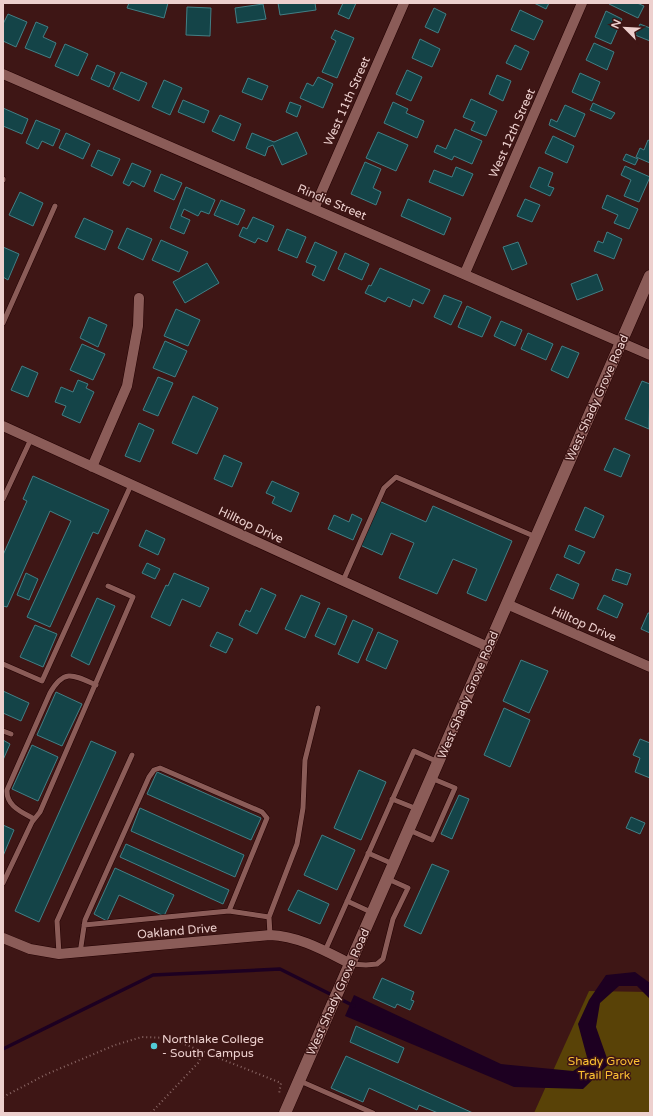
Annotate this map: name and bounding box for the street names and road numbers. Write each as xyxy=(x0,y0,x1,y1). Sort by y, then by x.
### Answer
street label: West 11th Street xyxy=(321,54,373,148)
street label: West 12th Street xyxy=(486,86,538,180)
street label: Rindie Street xyxy=(295,181,369,223)
street label: West Shady Grove Road xyxy=(563,332,631,464)
street label: Hilltop Drive xyxy=(216,504,286,546)
street label: Hilltop Drive xyxy=(549,603,619,645)
street label: West Shady Grove Road xyxy=(435,629,501,761)
street label: Oakland Drive xyxy=(136,921,218,941)
street label: West Shady Grove Road xyxy=(304,926,372,1058)

